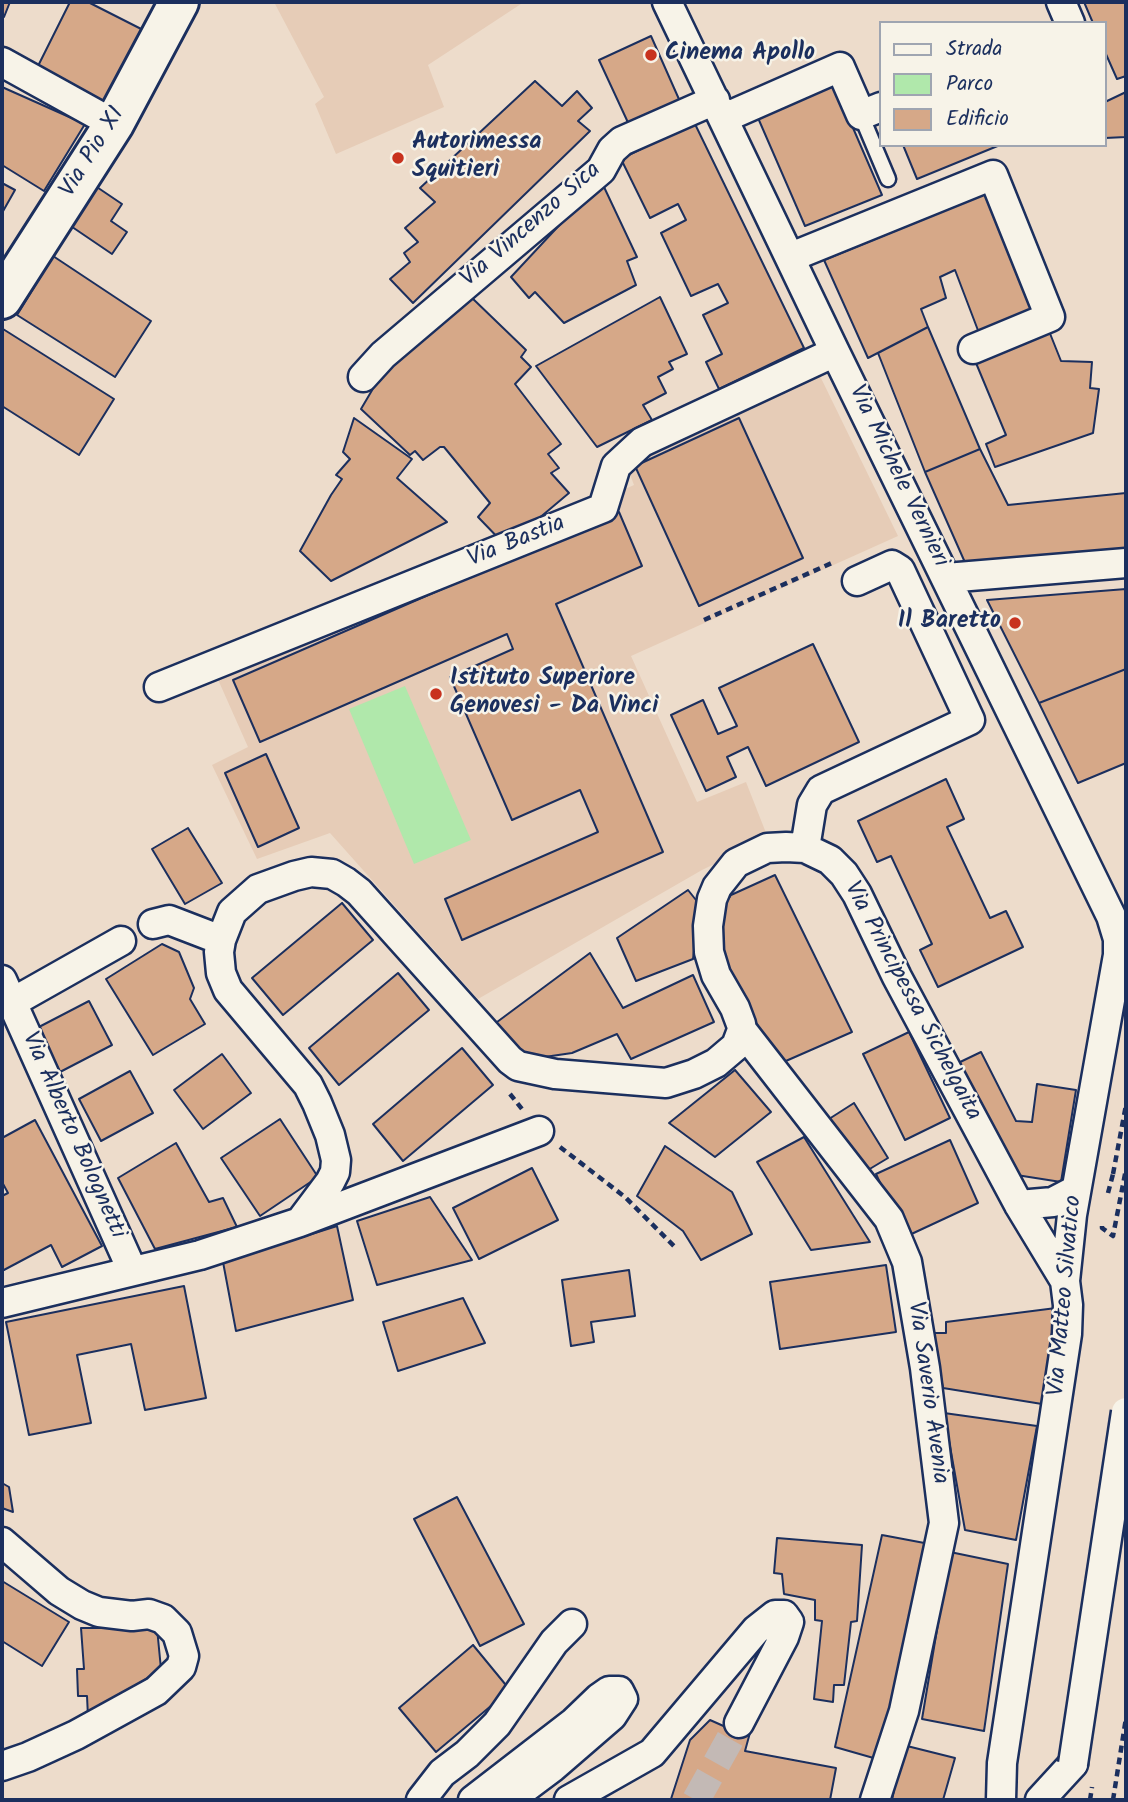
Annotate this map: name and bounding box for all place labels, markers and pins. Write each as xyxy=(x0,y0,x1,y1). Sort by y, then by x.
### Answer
place label: Cinema Apollo xyxy=(665,41,815,69)
marker: Cinema Apollo xyxy=(643,47,659,63)
place label: Autorimessa Squitieri xyxy=(412,130,542,186)
marker: Autorimessa Squitieri xyxy=(390,150,406,166)
place label: Il Baretto xyxy=(898,609,1001,637)
marker: Il Baretto xyxy=(1007,615,1023,631)
place label: Istituto Superiore Genovesi - Da Vinci xyxy=(450,666,659,722)
marker: Istituto Superiore Genovesi - Da Vinci xyxy=(428,686,444,702)

